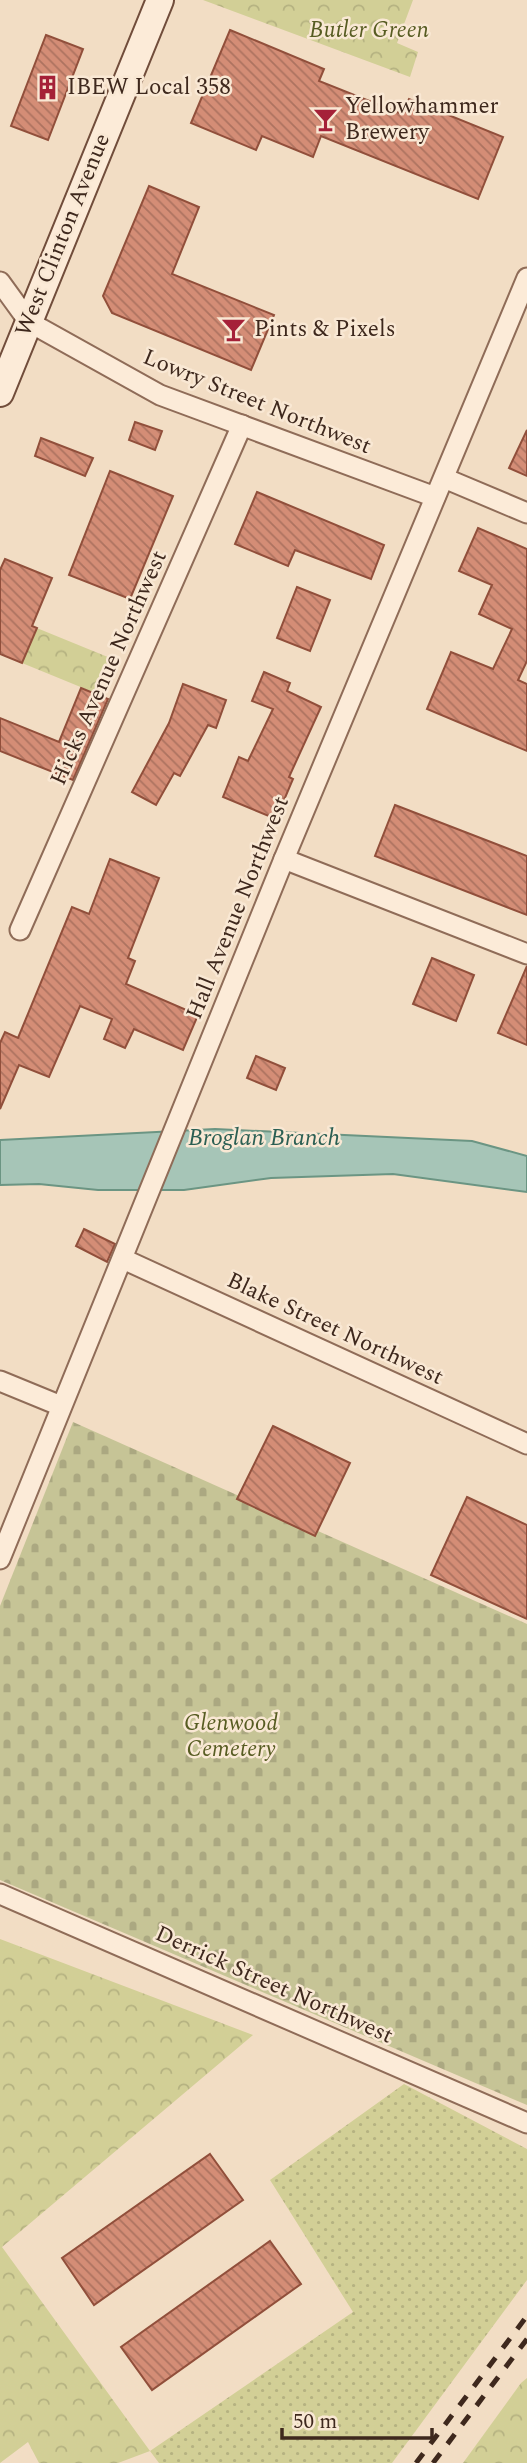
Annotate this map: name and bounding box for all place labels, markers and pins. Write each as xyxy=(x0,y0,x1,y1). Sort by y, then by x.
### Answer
place label: IBEW Local 358 xyxy=(67,70,231,105)
building icon: IBEW Local 358 xyxy=(33,73,61,101)
place label: Yellowhammer Brewery xyxy=(345,89,499,150)
bar icon: Yellowhammer Brewery xyxy=(311,105,339,133)
place label: Pints & Pixels xyxy=(254,312,396,347)
bar icon: Pints & Pixels xyxy=(220,315,248,343)

